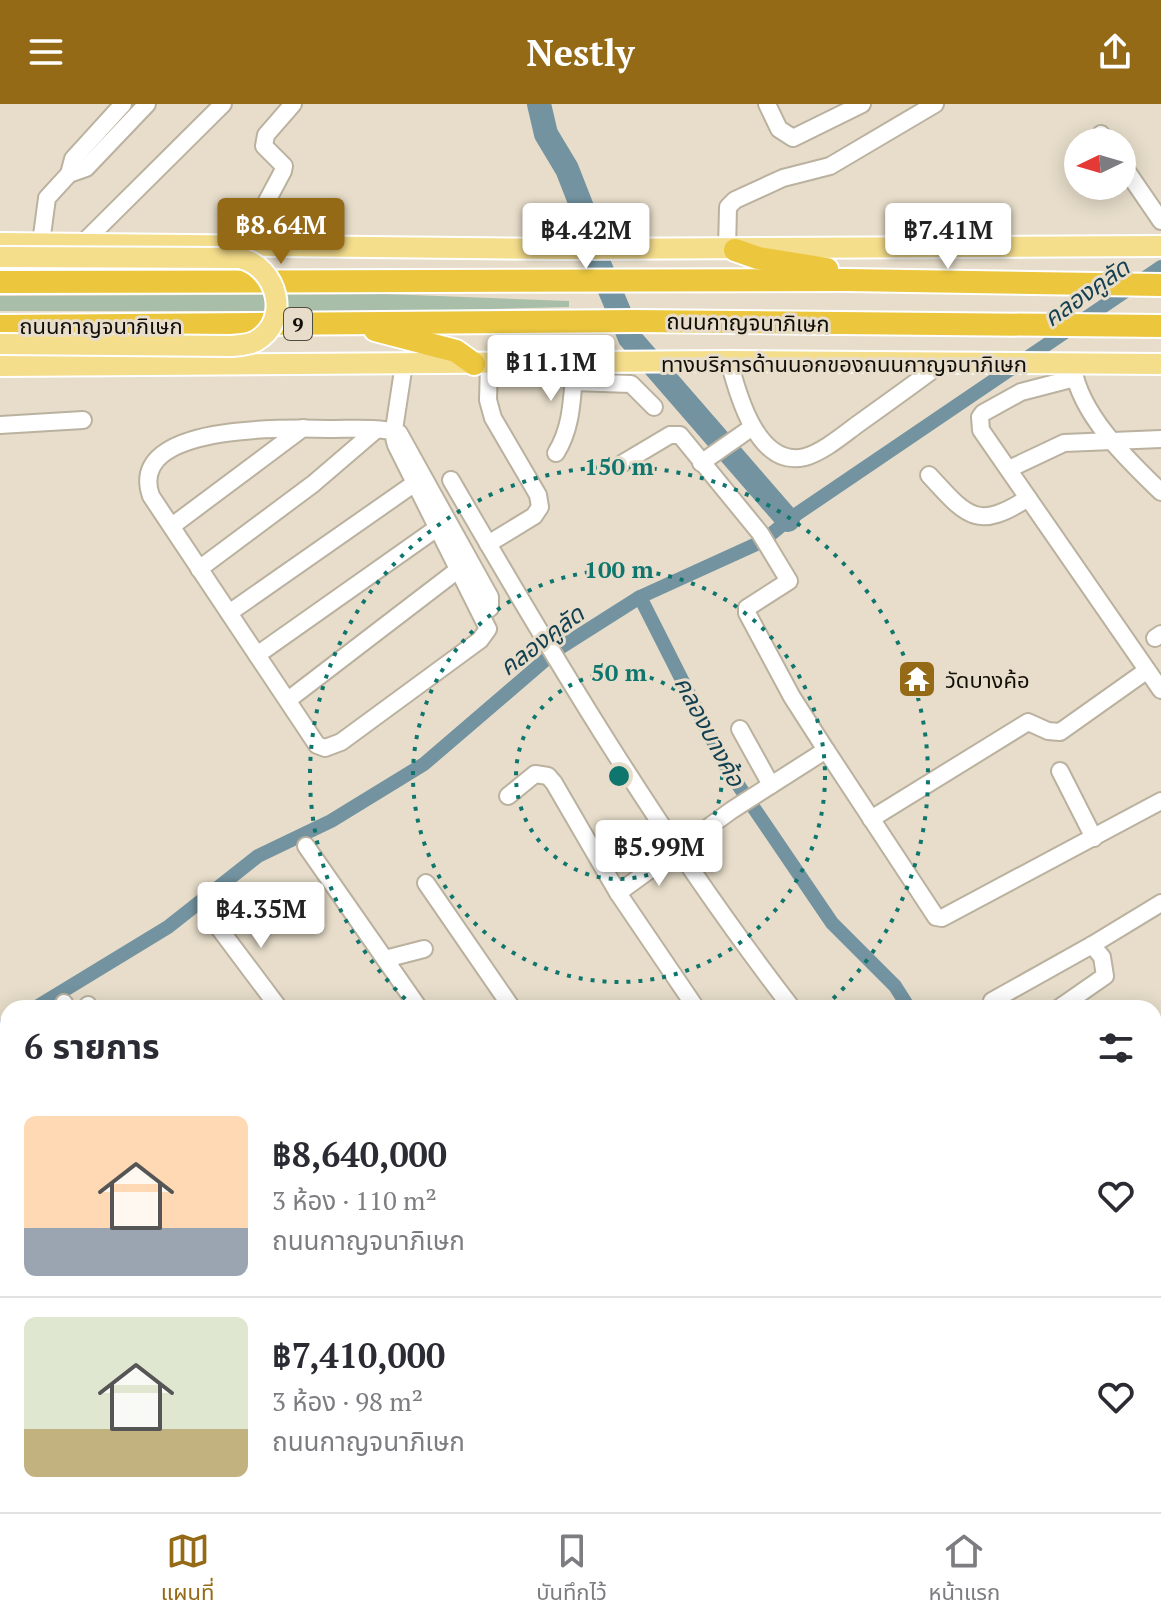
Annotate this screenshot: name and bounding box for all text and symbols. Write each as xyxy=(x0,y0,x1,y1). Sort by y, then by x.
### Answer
text: Nestly xyxy=(526,29,635,76)
icon: menu xyxy=(24,30,68,74)
icon: share xyxy=(1093,30,1137,74)
north arrow xyxy=(1064,128,1136,200)
map controls xyxy=(1064,128,1136,200)
pin: ฿8.64M xyxy=(216,198,346,266)
pin: ฿4.42M xyxy=(521,203,651,271)
pin: ฿7.41M xyxy=(883,203,1013,271)
text: ฿8.64M xyxy=(235,207,327,241)
text: ฿4.42M xyxy=(540,212,632,246)
text: ฿7.41M xyxy=(903,212,993,246)
water label: คลองคูลัด xyxy=(1037,250,1136,333)
street label: ถนนกาญจนาภิเษก xyxy=(666,306,830,338)
road number: 9 xyxy=(284,308,312,340)
street label: ถนนกาญจนาภิเษก xyxy=(19,311,183,340)
pin: ฿11.1M xyxy=(486,335,616,403)
text: ฿11.1M xyxy=(505,344,597,378)
street label: ทางบริการด้านนอกของถนนกาญจนาภิเษก xyxy=(661,349,1027,378)
text: 150 m xyxy=(584,450,654,482)
text: 100 m xyxy=(584,553,654,585)
water label: คลองคูลัด xyxy=(492,597,591,682)
text: 50 m xyxy=(591,656,647,688)
temple icon: วัดบางค้อ xyxy=(896,658,938,700)
place label: วัดบางค้อ xyxy=(945,665,1030,694)
water label: คลองบางค้อ xyxy=(668,670,753,793)
centre of rings xyxy=(605,762,633,790)
pin: ฿5.99M xyxy=(594,820,724,888)
text: ฿5.99M xyxy=(613,829,705,863)
pin: ฿4.35M xyxy=(196,882,326,950)
text: ฿4.35M xyxy=(215,891,307,925)
text: 6 รายการ xyxy=(24,1024,160,1069)
icon: filters xyxy=(1094,1026,1138,1070)
text: ฿8,640,000 xyxy=(272,1132,447,1177)
icon: home xyxy=(88,1148,184,1244)
icon: heart xyxy=(1094,1174,1138,1218)
text: 3 ห้อง · 110 m² xyxy=(272,1183,437,1217)
text: ถนนกาญจนาภิเษก xyxy=(272,1223,465,1257)
text: ฿7,410,000 xyxy=(272,1333,445,1378)
icon: home xyxy=(88,1349,184,1445)
icon: heart xyxy=(1094,1375,1138,1419)
text: 3 ห้อง · 98 m² xyxy=(272,1384,423,1418)
text: ถนนกาญจนาภิเษก xyxy=(272,1424,465,1458)
tab: แผนที่ xyxy=(161,1529,214,1610)
tab: บันทึกไว้ xyxy=(536,1529,607,1610)
tab: หน้าแรก xyxy=(929,1529,1000,1610)

